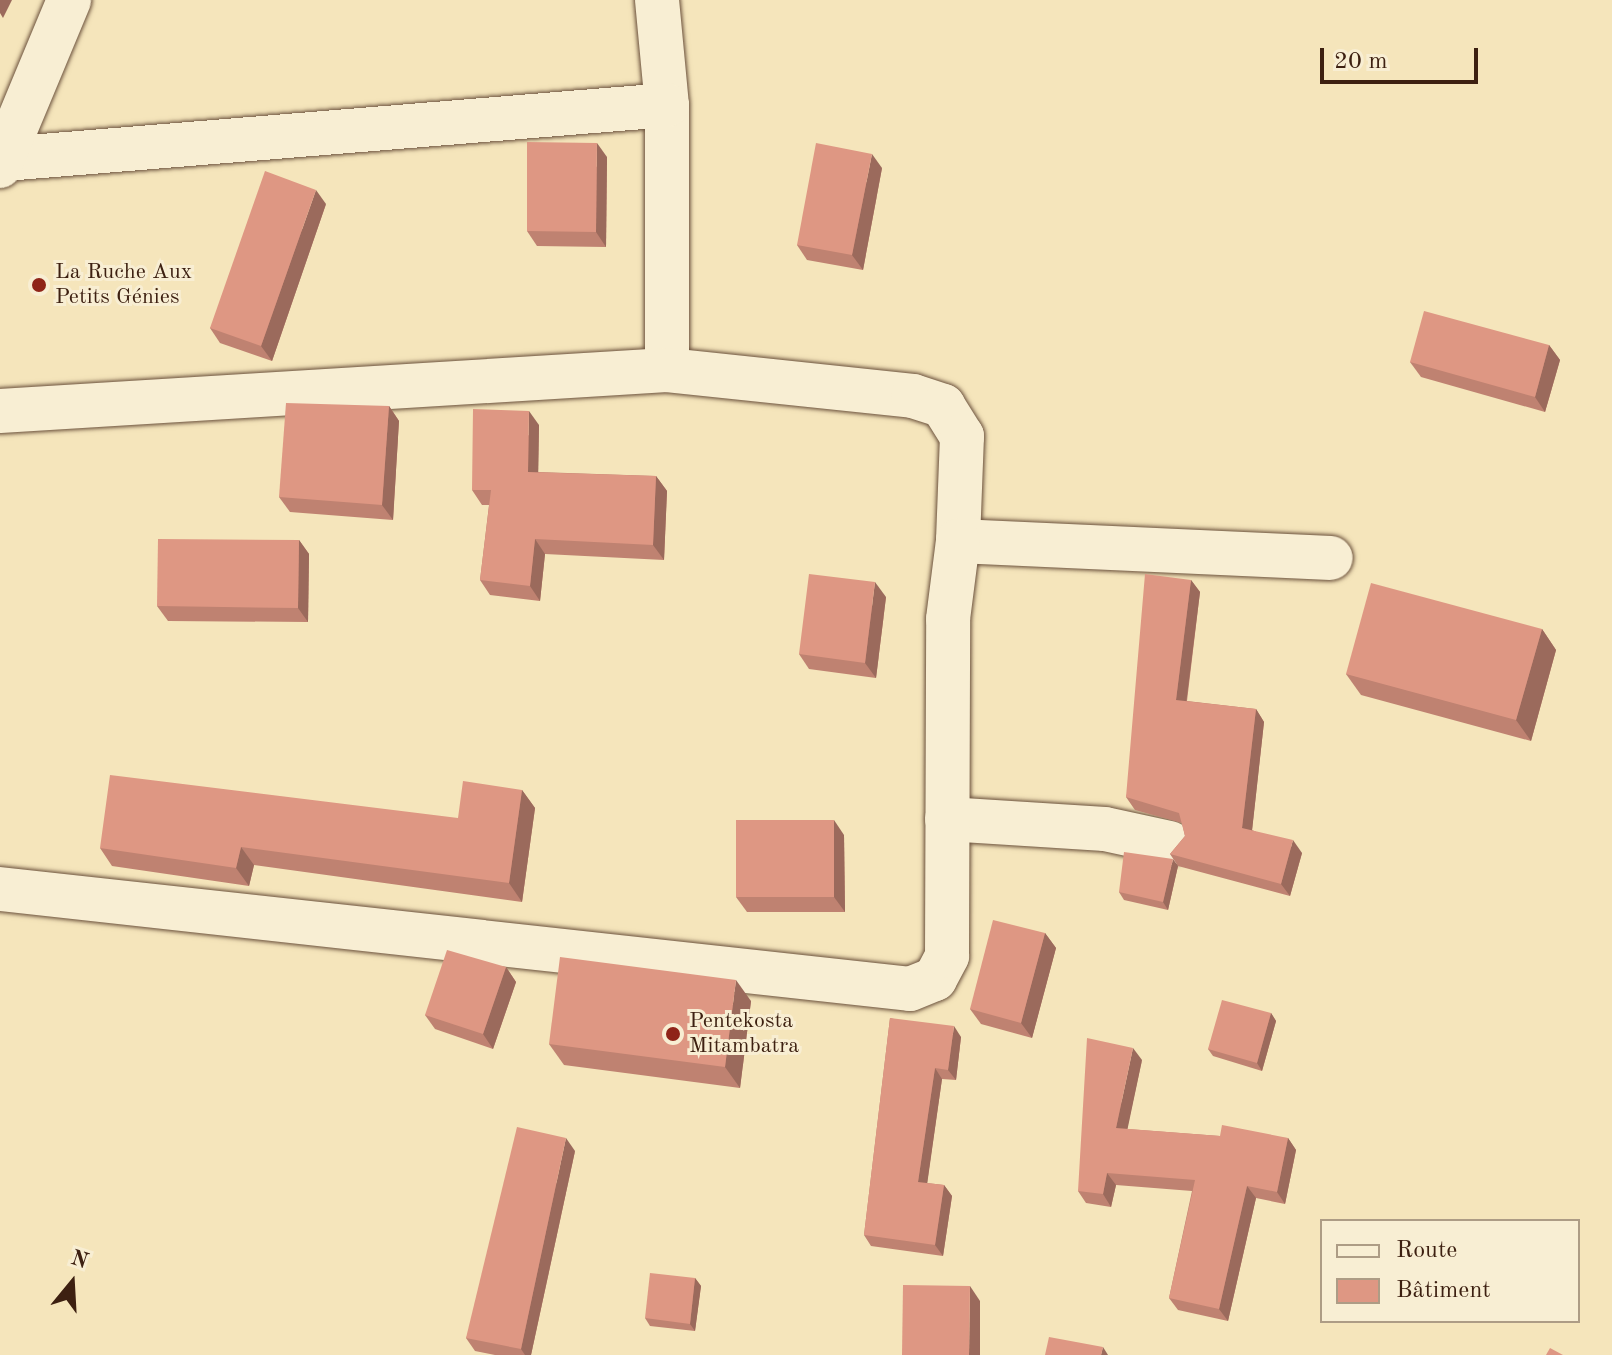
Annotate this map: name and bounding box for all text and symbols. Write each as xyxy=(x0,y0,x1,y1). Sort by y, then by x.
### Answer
scale bar xyxy=(1324,32,1482,82)
text: 20 m xyxy=(1334,50,1388,74)
place label: La Ruche Aux Petits Génies xyxy=(55,259,192,310)
marker: La Ruche Aux Petits Génies xyxy=(30,276,48,294)
place label: Pentekosta Mitambatra xyxy=(689,1008,799,1060)
marker: Pentekosta Mitambatra xyxy=(664,1025,682,1043)
legend xyxy=(1320,1219,1580,1323)
text: Route xyxy=(1396,1239,1457,1263)
north arrow xyxy=(32,1243,112,1323)
text: N xyxy=(68,1247,91,1273)
text: Bâtiment xyxy=(1396,1279,1491,1303)

